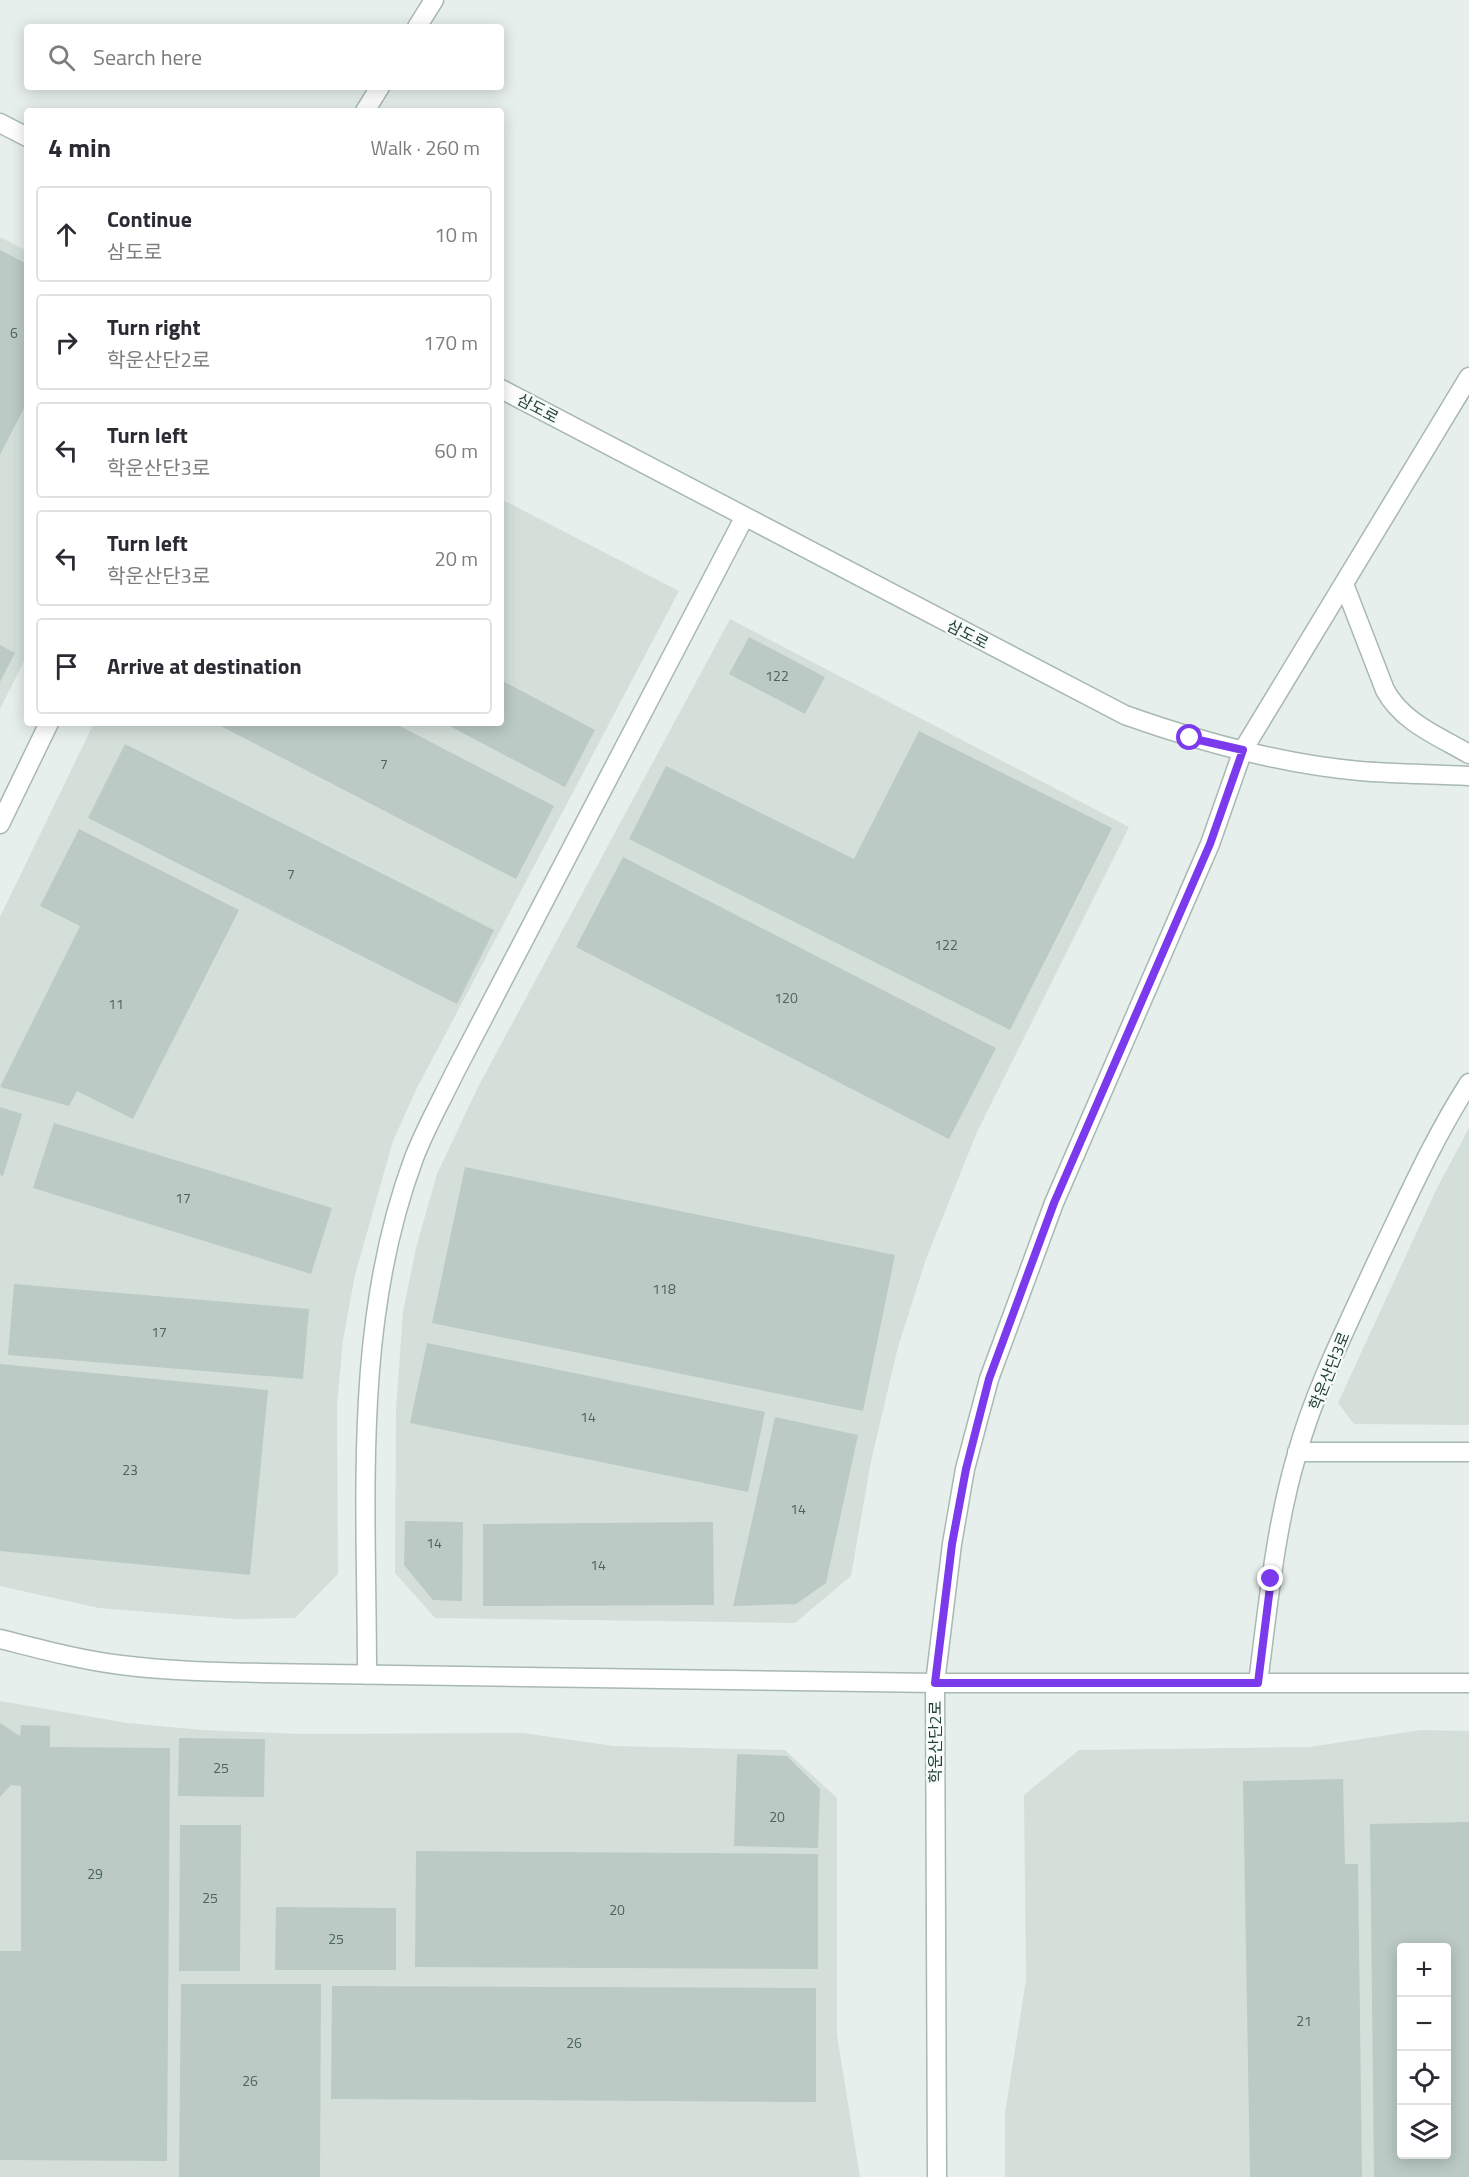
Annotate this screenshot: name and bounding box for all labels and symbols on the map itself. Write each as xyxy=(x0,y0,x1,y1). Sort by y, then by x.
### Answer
house number: 6 xyxy=(10,322,18,343)
street label: 삼도로 xyxy=(513,387,563,429)
street label: 삼도로 xyxy=(943,613,993,655)
house number: 122 xyxy=(765,665,789,686)
route start xyxy=(1176,724,1202,750)
house number: 7 xyxy=(380,753,388,774)
house number: 7 xyxy=(287,863,295,884)
house number: 122 xyxy=(934,934,958,955)
house number: 120 xyxy=(774,987,798,1008)
house number: 11 xyxy=(108,993,124,1014)
house number: 17 xyxy=(175,1187,191,1208)
house number: 118 xyxy=(652,1278,676,1299)
house number: 17 xyxy=(151,1321,167,1342)
street label: 학운산단3로 xyxy=(1302,1328,1356,1414)
house number: 14 xyxy=(580,1406,596,1427)
house number: 23 xyxy=(122,1459,138,1480)
house number: 14 xyxy=(790,1498,806,1519)
house number: 14 xyxy=(426,1532,442,1553)
house number: 14 xyxy=(590,1554,606,1575)
route end xyxy=(1257,1565,1283,1591)
street label: 학운산단2로 xyxy=(923,1700,947,1783)
house number: 25 xyxy=(213,1757,229,1778)
house number: 20 xyxy=(769,1806,785,1827)
house number: 29 xyxy=(87,1863,103,1884)
house number: 25 xyxy=(202,1887,218,1908)
house number: 20 xyxy=(609,1899,625,1920)
house number: 25 xyxy=(328,1928,344,1949)
house number: 21 xyxy=(1296,2010,1312,2031)
house number: 26 xyxy=(566,2032,582,2053)
house number: 26 xyxy=(242,2070,258,2091)

